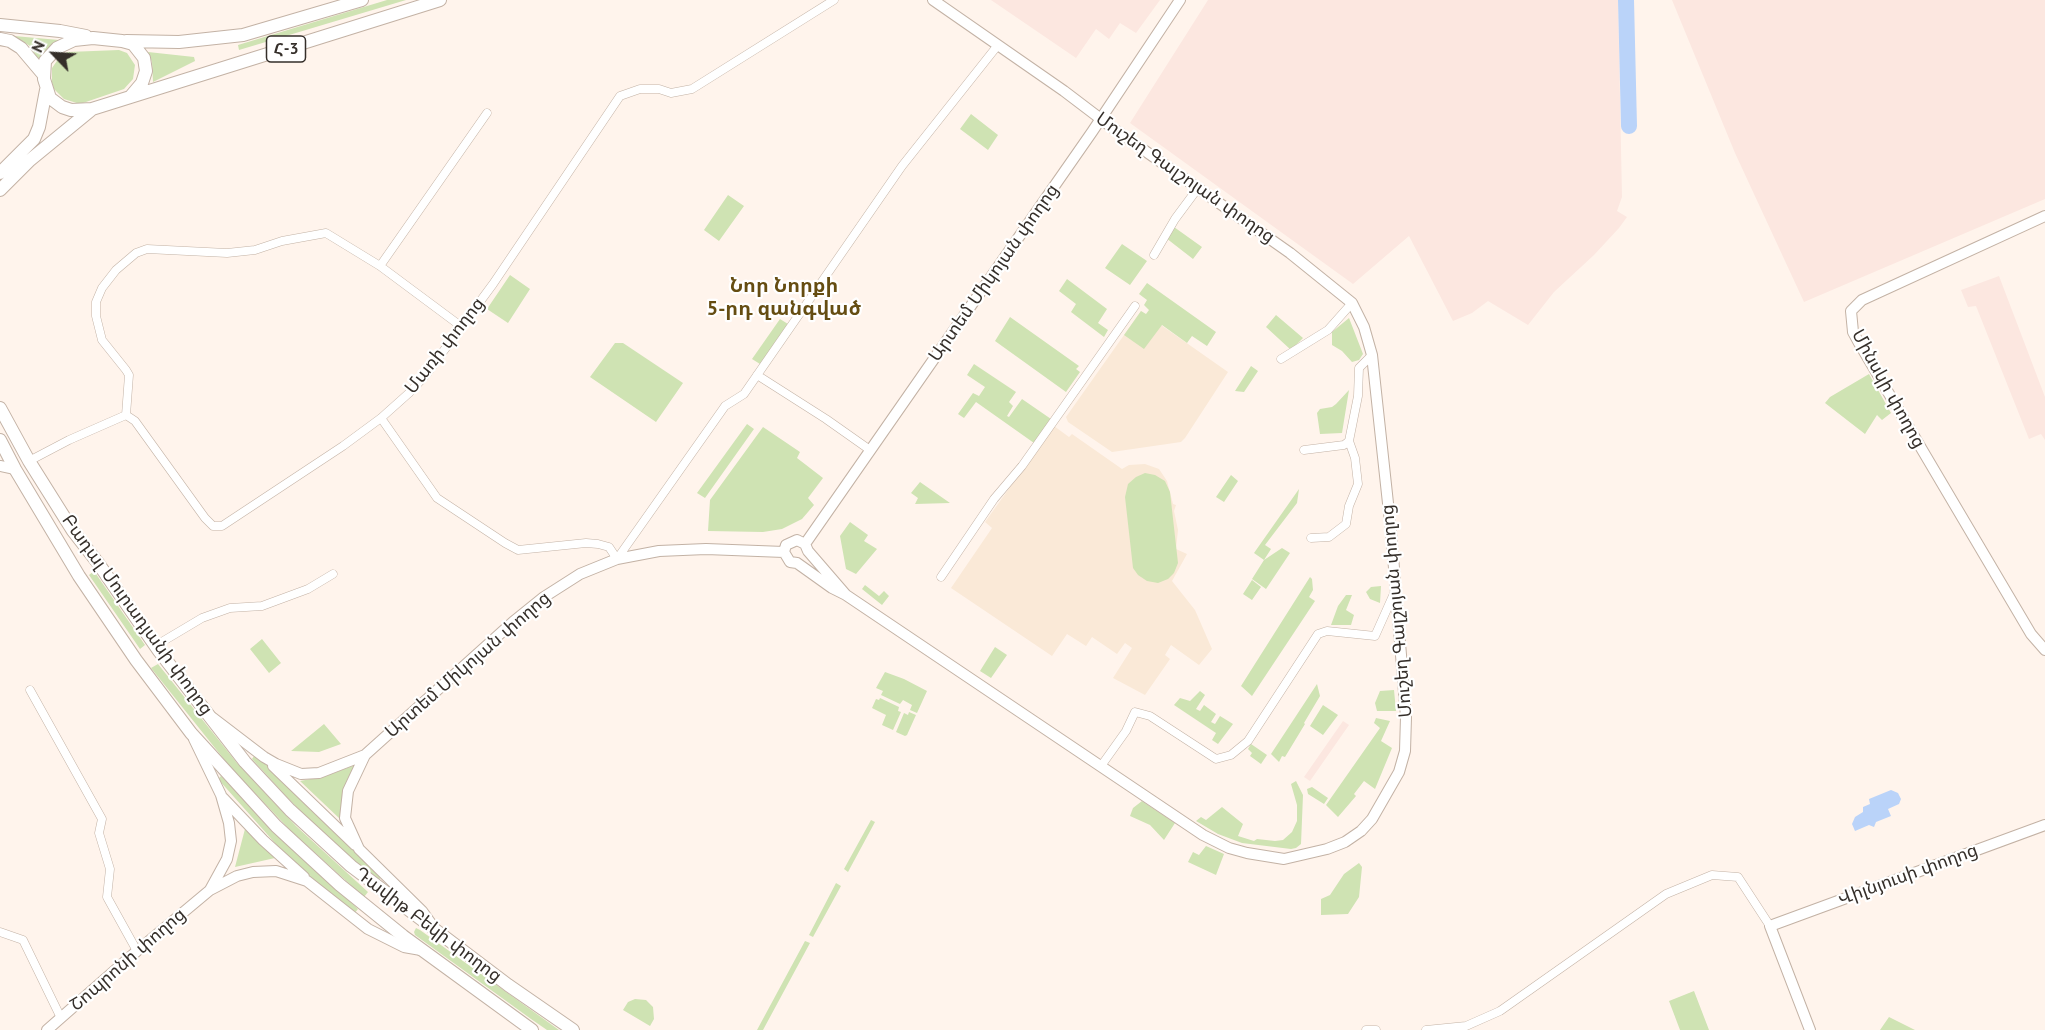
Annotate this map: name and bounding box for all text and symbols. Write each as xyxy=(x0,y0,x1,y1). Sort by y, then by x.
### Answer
north arrow xyxy=(24,24,84,84)
road number: Հ-3 xyxy=(266,36,306,62)
text: N xyxy=(26,37,49,55)
street label: Մուշեղ Գալշոյան փողոց xyxy=(1091,108,1279,248)
street label: Արտեմ Միկոյան փողոց xyxy=(924,180,1064,366)
district label: Նոր Նորքի 5-րդ զանգված xyxy=(707,274,861,321)
street label: Մառի փողոց xyxy=(401,293,489,399)
street label: Մինսկի փողոց xyxy=(1846,326,1930,452)
street label: Մուշեղ Գալշոյան փողոց xyxy=(1377,504,1417,718)
street label: Բադալ Մուրադյանի փողոց xyxy=(57,510,217,720)
street label: Արտեմ Միկոյան փողոց xyxy=(381,587,555,743)
street label: Վիլնյուսի փողոց xyxy=(1835,840,1981,910)
street label: Դավիթ Բեկի փողոց xyxy=(350,863,506,987)
street label: Շոպրոնի փողոց xyxy=(66,904,190,1016)

